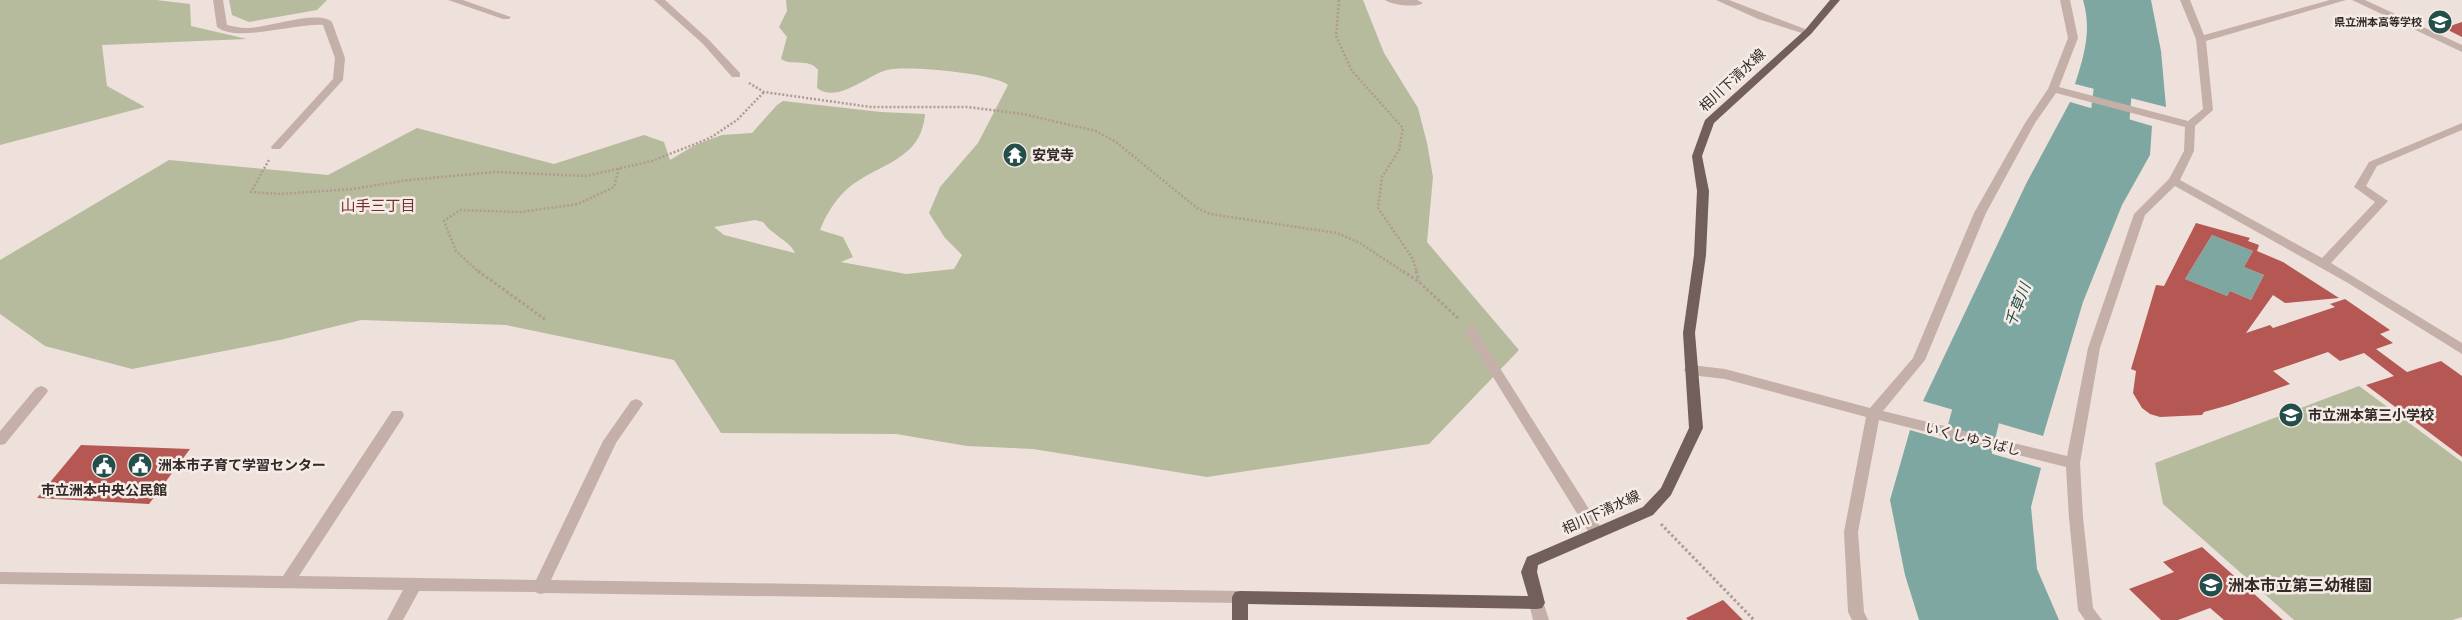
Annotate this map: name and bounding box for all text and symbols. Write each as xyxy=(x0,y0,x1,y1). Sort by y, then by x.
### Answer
school or university icon: 県立洲本高等学校 xyxy=(2427,9,2453,35)
place label: 県立洲本高等学校 xyxy=(2334,16,2422,28)
street label: 相川下清水線 xyxy=(1696,46,1768,114)
temple icon: 安覚寺 xyxy=(1002,142,1028,168)
place label: 安覚寺 xyxy=(1032,147,1074,163)
district label: 山手三丁目 xyxy=(340,197,416,214)
water label: 千草川 xyxy=(2002,279,2034,329)
school or university icon: 市立洲本第三小学校 xyxy=(2278,402,2304,428)
place label: 市立洲本第三小学校 xyxy=(2308,407,2434,423)
street label: いくしゆうばし xyxy=(1924,419,2022,459)
public building icon: 洲本市子育て学習センター xyxy=(127,452,153,478)
public building icon: 市立洲本中央公民館 xyxy=(91,453,117,479)
place label: 洲本市子育て学習センター xyxy=(158,457,326,473)
place label: 市立洲本中央公民館 xyxy=(41,482,167,498)
street label: 相川下清水線 xyxy=(1560,487,1642,537)
school or university icon: 洲本市立第三幼稚園 xyxy=(2198,572,2224,598)
place label: 洲本市立第三幼稚園 xyxy=(2228,576,2372,594)

